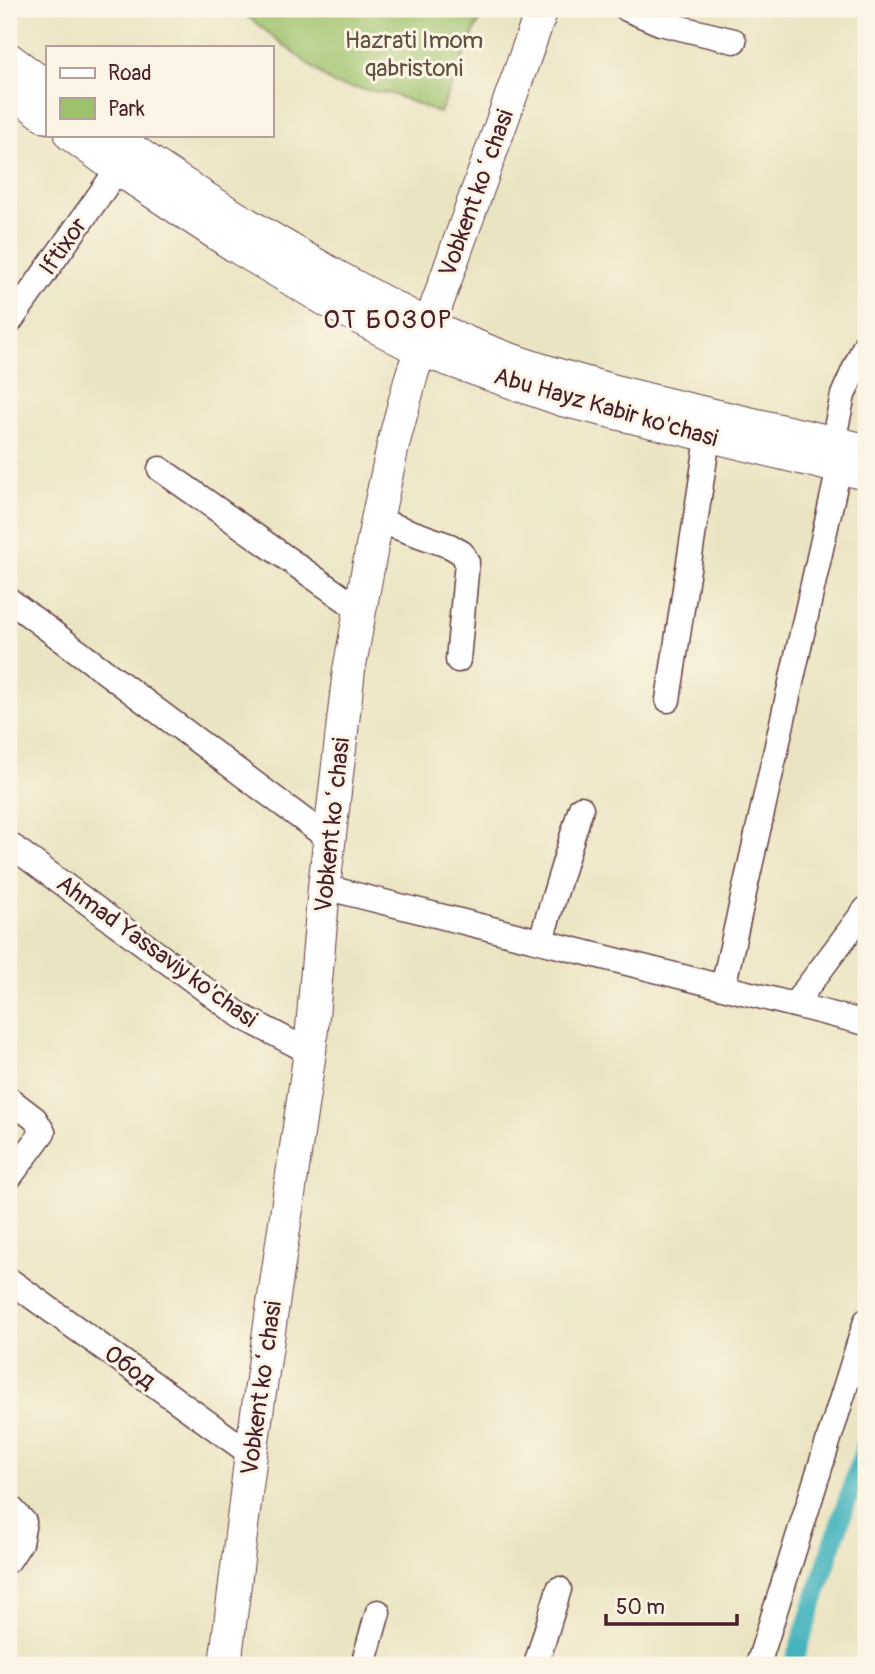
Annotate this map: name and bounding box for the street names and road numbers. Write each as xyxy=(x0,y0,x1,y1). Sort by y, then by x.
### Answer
street label: Vobkent koʻchasi xyxy=(433,106,520,281)
street label: Iftixor xyxy=(33,211,94,281)
street label: Abu Hayz Kabir ko'chasi xyxy=(491,362,721,453)
street label: Vobkent koʻchasi xyxy=(309,736,356,914)
street label: Ahmad Yassaviy ko'chasi xyxy=(51,869,263,1034)
street label: Vobkent koʻchasi xyxy=(235,1299,288,1477)
street label: Обод xyxy=(98,1339,161,1396)

